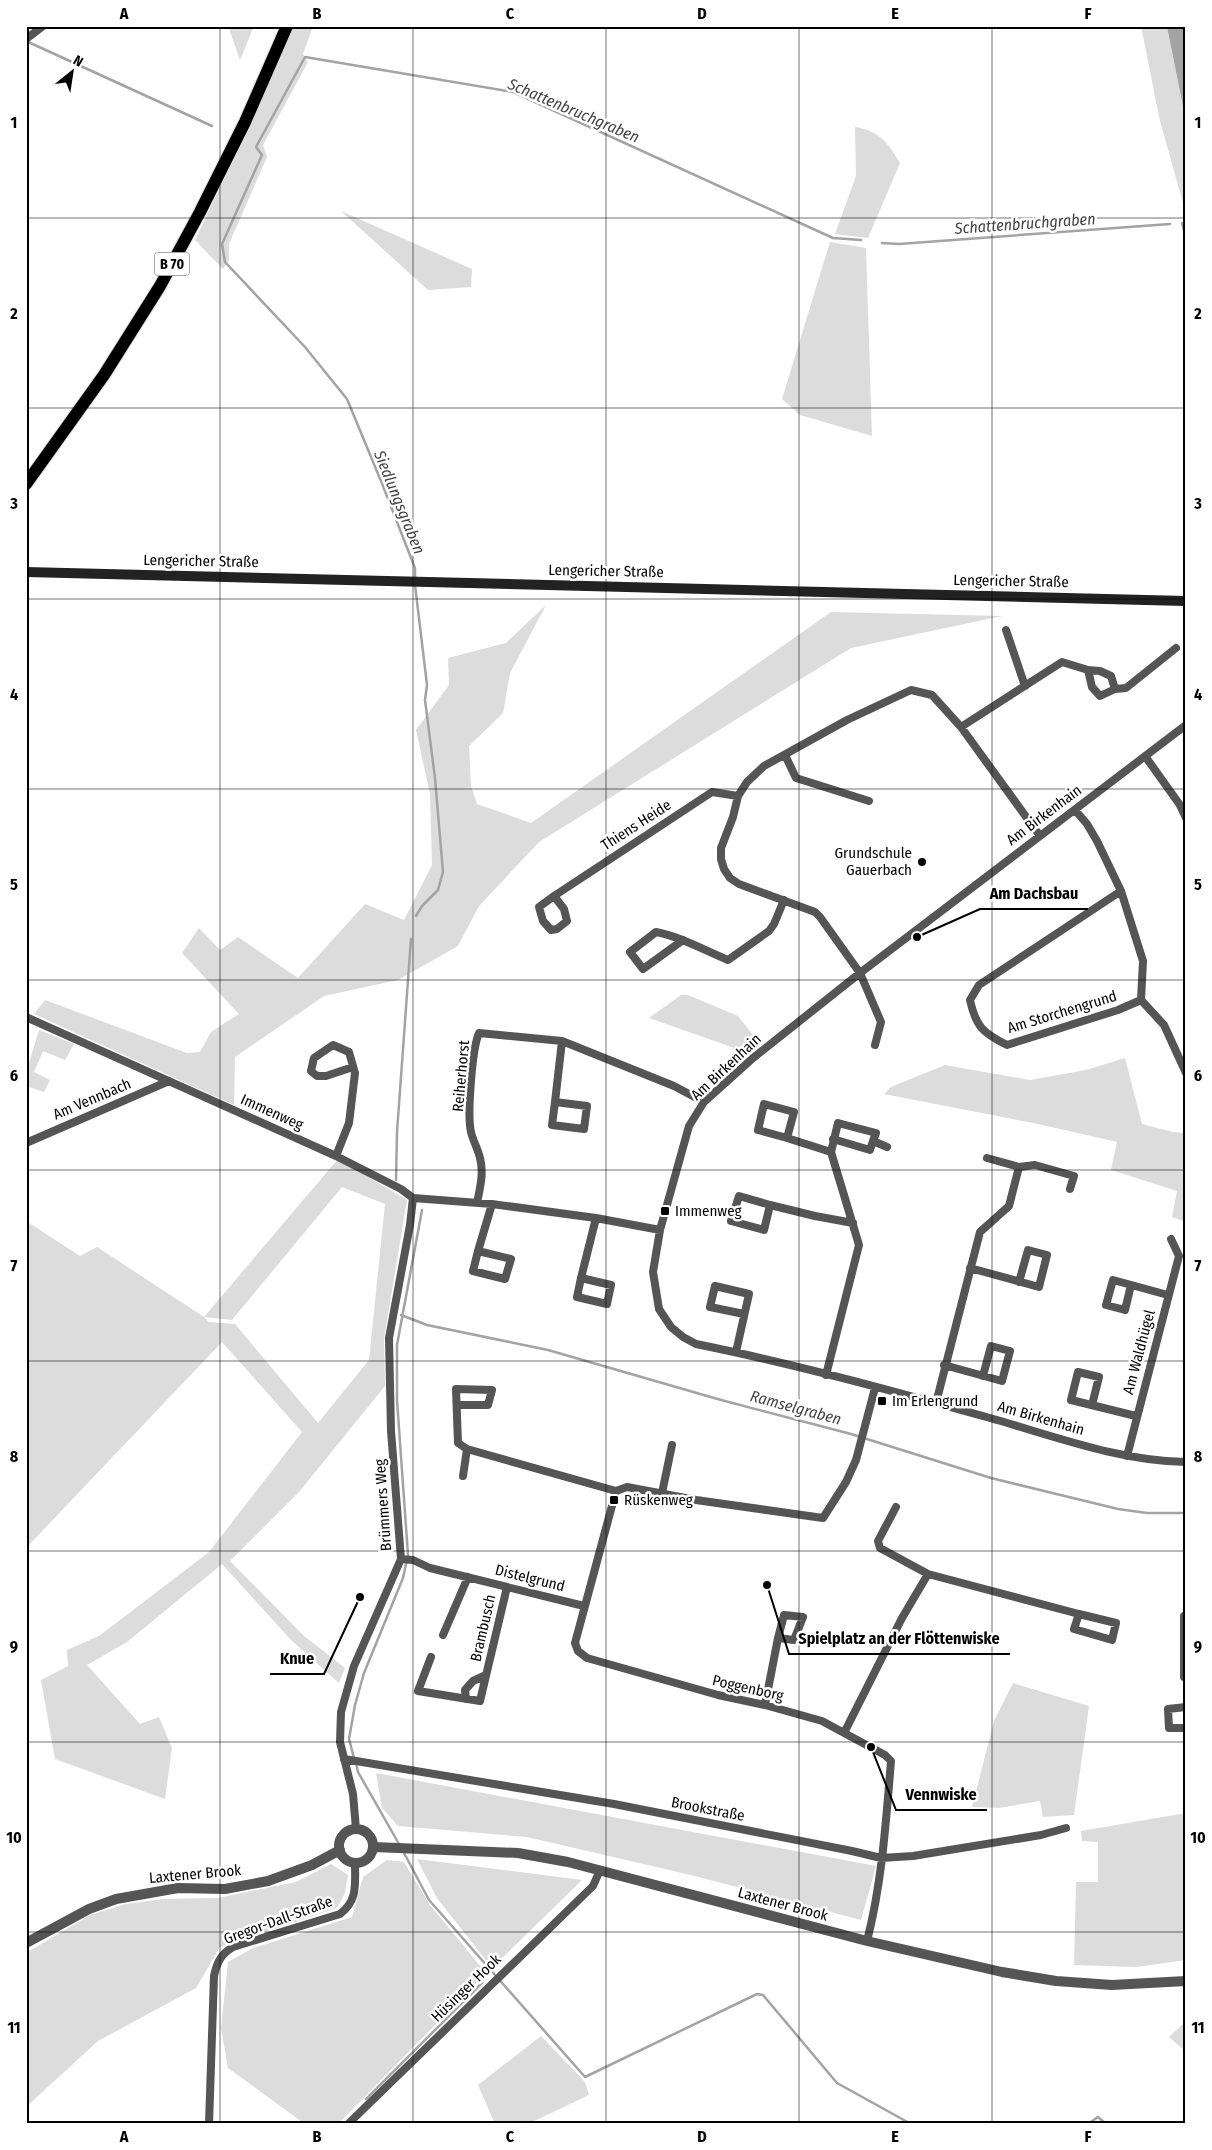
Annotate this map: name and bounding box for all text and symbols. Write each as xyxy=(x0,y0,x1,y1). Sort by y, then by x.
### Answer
text: A xyxy=(119,4,129,23)
text: B xyxy=(313,4,322,23)
text: C xyxy=(506,4,515,23)
text: D xyxy=(697,4,707,23)
text: E xyxy=(891,4,899,23)
text: F xyxy=(1084,4,1092,23)
north arrow xyxy=(48,48,98,98)
text: N xyxy=(70,52,86,71)
water label: Schattenbruchgraben xyxy=(504,74,642,147)
text: 1 xyxy=(11,113,17,132)
text: 1 xyxy=(1195,113,1201,132)
water label: Schattenbruchgraben xyxy=(953,209,1096,238)
road number: B 70 xyxy=(154,252,190,276)
text: 2 xyxy=(9,304,18,323)
text: 2 xyxy=(1193,304,1202,323)
water label: Siedlungsgraben xyxy=(370,447,429,557)
text: 3 xyxy=(9,494,18,513)
text: 3 xyxy=(1193,494,1202,513)
street label: Lengericher Straße xyxy=(143,551,259,571)
street label: Lengericher Straße xyxy=(548,561,664,581)
street label: Lengericher Straße xyxy=(953,571,1069,591)
text: 4 xyxy=(10,685,18,704)
text: 4 xyxy=(1194,685,1202,704)
street label: Am Birkenhain xyxy=(1003,781,1085,849)
street label: Thiens Heide xyxy=(598,796,674,854)
place label: Grundschule Gauerbach xyxy=(835,844,912,879)
marker: Grundschule Gauerbach xyxy=(916,856,928,868)
text: 5 xyxy=(10,875,18,894)
text: 5 xyxy=(1194,875,1202,894)
callout: Am Dachsbau xyxy=(980,878,1088,909)
text: Am Dachsbau xyxy=(989,884,1078,903)
street label: Am Storchengrund xyxy=(1005,987,1119,1037)
street label: Am Birkenhain xyxy=(687,1030,765,1104)
street label: Reiherhorst xyxy=(449,1039,473,1113)
text: 6 xyxy=(10,1066,18,1085)
text: 6 xyxy=(1194,1066,1202,1085)
street label: Am Vennbach xyxy=(50,1075,134,1123)
street label: Immenweg xyxy=(238,1090,306,1134)
place label: Immenweg xyxy=(675,1202,742,1220)
marker: Immenweg xyxy=(659,1205,671,1217)
text: 7 xyxy=(11,1256,18,1275)
text: 7 xyxy=(1195,1256,1202,1275)
street label: Am Waldhügel xyxy=(1119,1308,1159,1396)
water label: Ramselgraben xyxy=(748,1386,844,1429)
place label: Im Erlengrund xyxy=(892,1392,978,1410)
marker: Im Erlengrund xyxy=(876,1395,888,1407)
street label: Am Birkenhain xyxy=(996,1397,1086,1439)
text: 8 xyxy=(10,1447,19,1466)
text: 8 xyxy=(1194,1447,1203,1466)
street label: Brümmers Weg xyxy=(371,1458,395,1552)
place label: Rüskenweg xyxy=(624,1491,693,1509)
marker: Rüskenweg xyxy=(608,1494,620,1506)
street label: Distelgrund xyxy=(493,1561,567,1595)
street label: Brambusch xyxy=(467,1593,499,1663)
callout: Spielplatz an der Flöttenwiske xyxy=(789,1623,1010,1654)
text: Spielplatz an der Flöttenwiske xyxy=(798,1629,1000,1648)
text: 9 xyxy=(10,1637,18,1656)
text: 9 xyxy=(1194,1637,1202,1656)
callout: Knue xyxy=(270,1643,324,1674)
text: Knue xyxy=(280,1649,314,1668)
street label: Poggenborg xyxy=(711,1671,785,1705)
callout: Vennwiske xyxy=(896,1779,987,1810)
text: Vennwiske xyxy=(904,1785,977,1804)
street label: Brookstraße xyxy=(670,1793,746,1825)
text: 10 xyxy=(6,1828,22,1847)
text: 10 xyxy=(1190,1828,1206,1847)
street label: Laxtener Brook xyxy=(148,1861,242,1887)
street label: Laxtener Brook xyxy=(736,1883,830,1925)
street label: Gregor-Dall-Straße xyxy=(221,1892,335,1948)
street label: Hüsinger Hook xyxy=(427,1950,505,2026)
text: 11 xyxy=(7,2018,21,2037)
text: 11 xyxy=(1191,2018,1205,2037)
text: A xyxy=(119,2127,129,2146)
text: B xyxy=(313,2127,322,2146)
text: C xyxy=(506,2127,515,2146)
text: D xyxy=(697,2127,707,2146)
text: E xyxy=(891,2127,899,2146)
text: F xyxy=(1084,2127,1092,2146)

